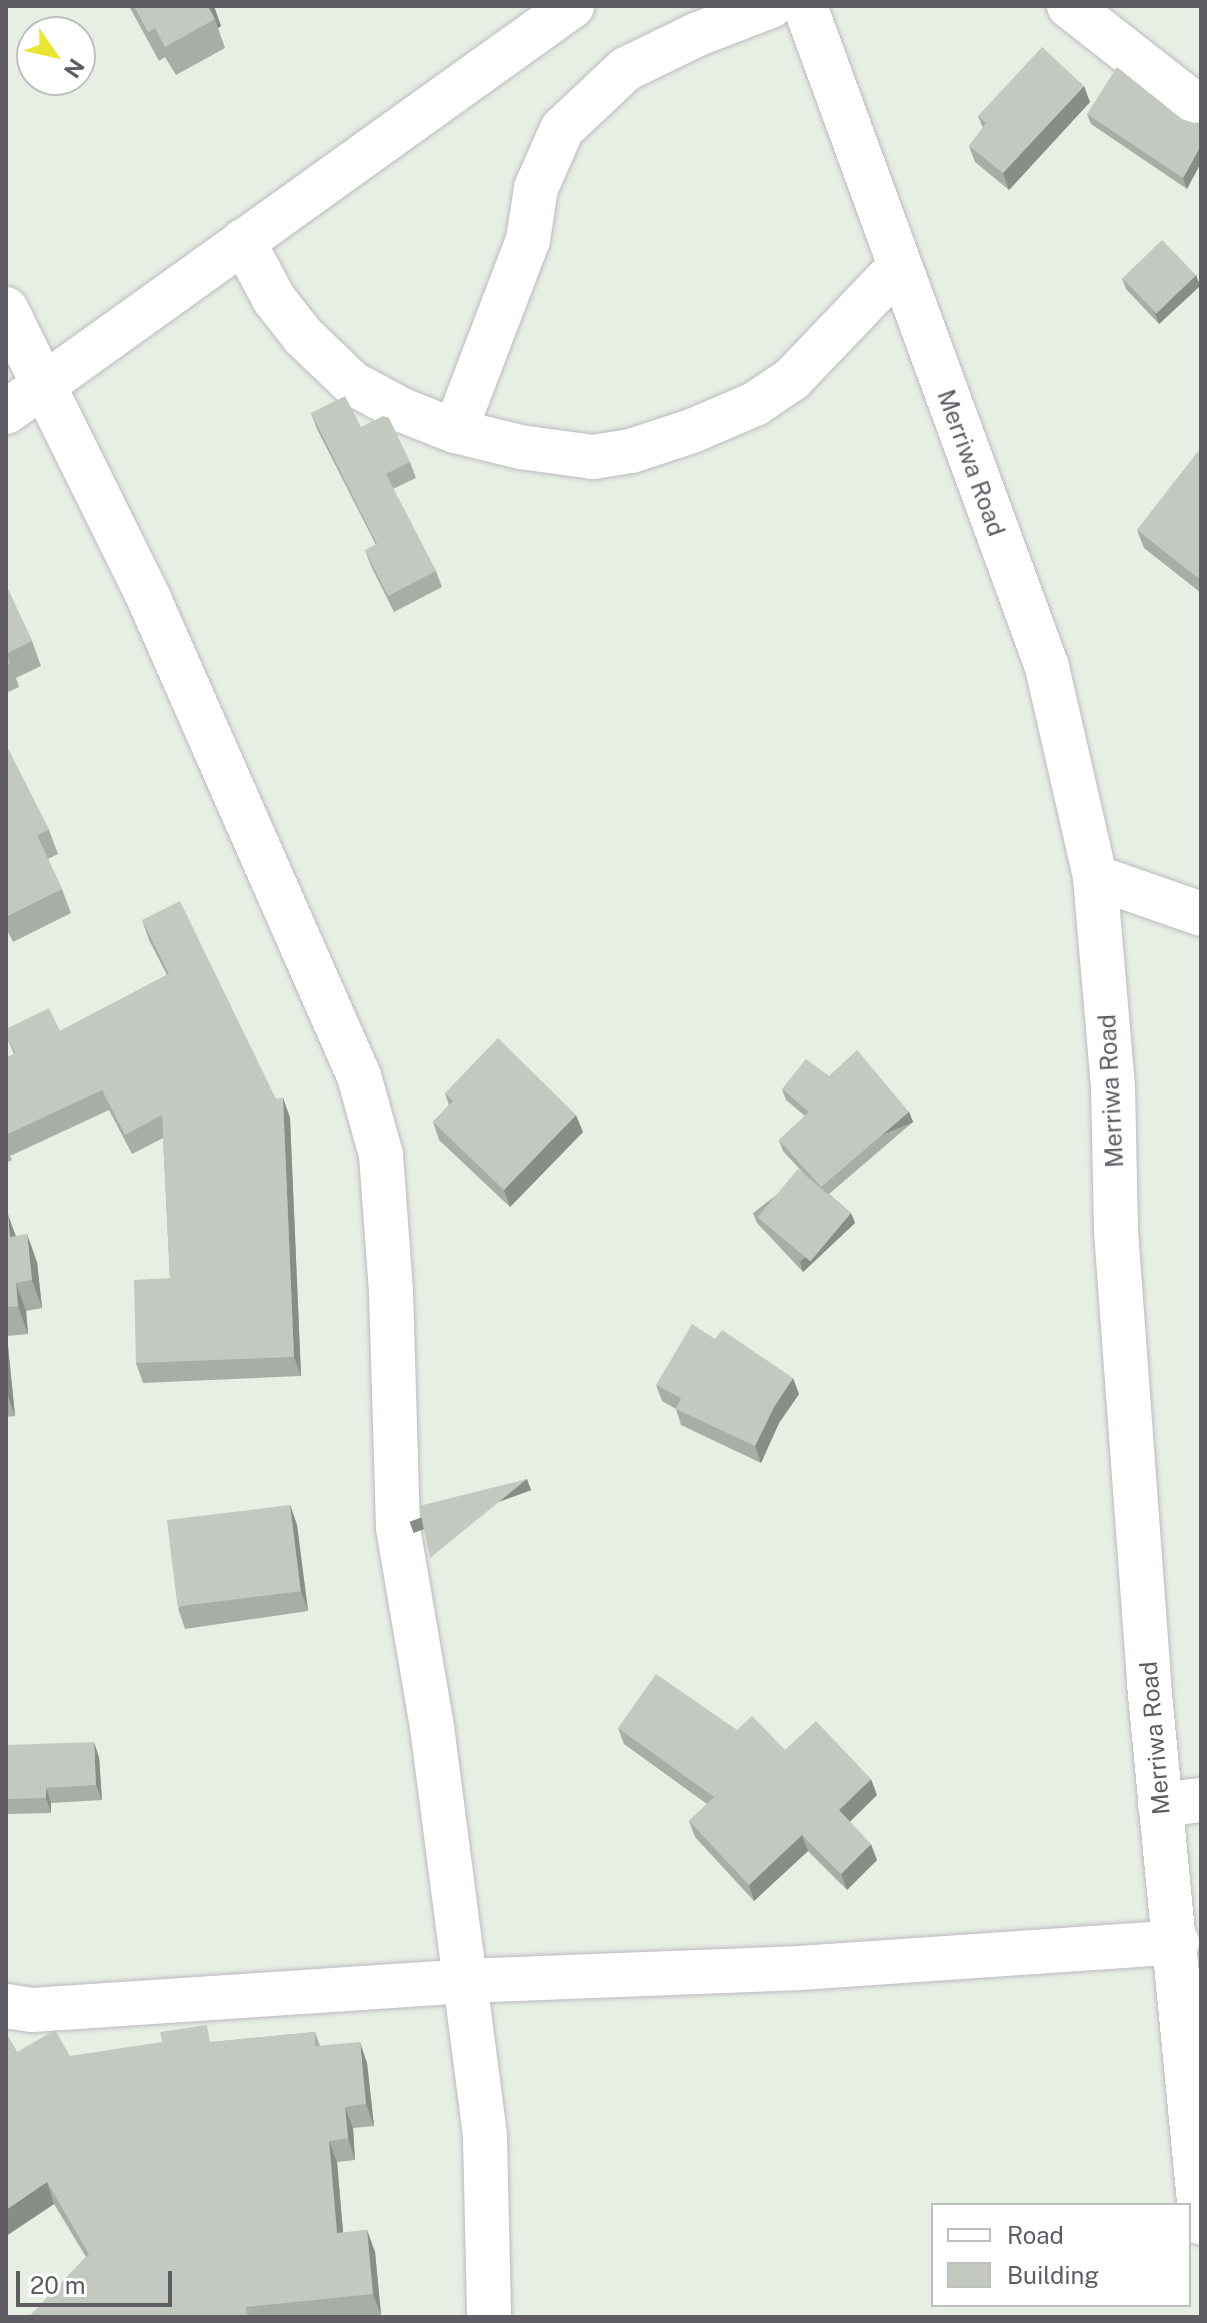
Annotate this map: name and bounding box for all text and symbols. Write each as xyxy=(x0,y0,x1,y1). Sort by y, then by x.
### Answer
north arrow xyxy=(16,16,96,96)
text: N xyxy=(59,54,90,83)
street label: Merriwa Road xyxy=(931,386,1011,540)
street label: Merriwa Road xyxy=(1093,1013,1129,1169)
street label: Merriwa Road xyxy=(1134,1660,1176,1816)
legend xyxy=(931,2203,1191,2307)
text: Road xyxy=(1007,2221,1064,2249)
scale bar xyxy=(20,2255,176,2305)
text: Building xyxy=(1007,2261,1099,2289)
text: 20 m xyxy=(30,2271,86,2299)

